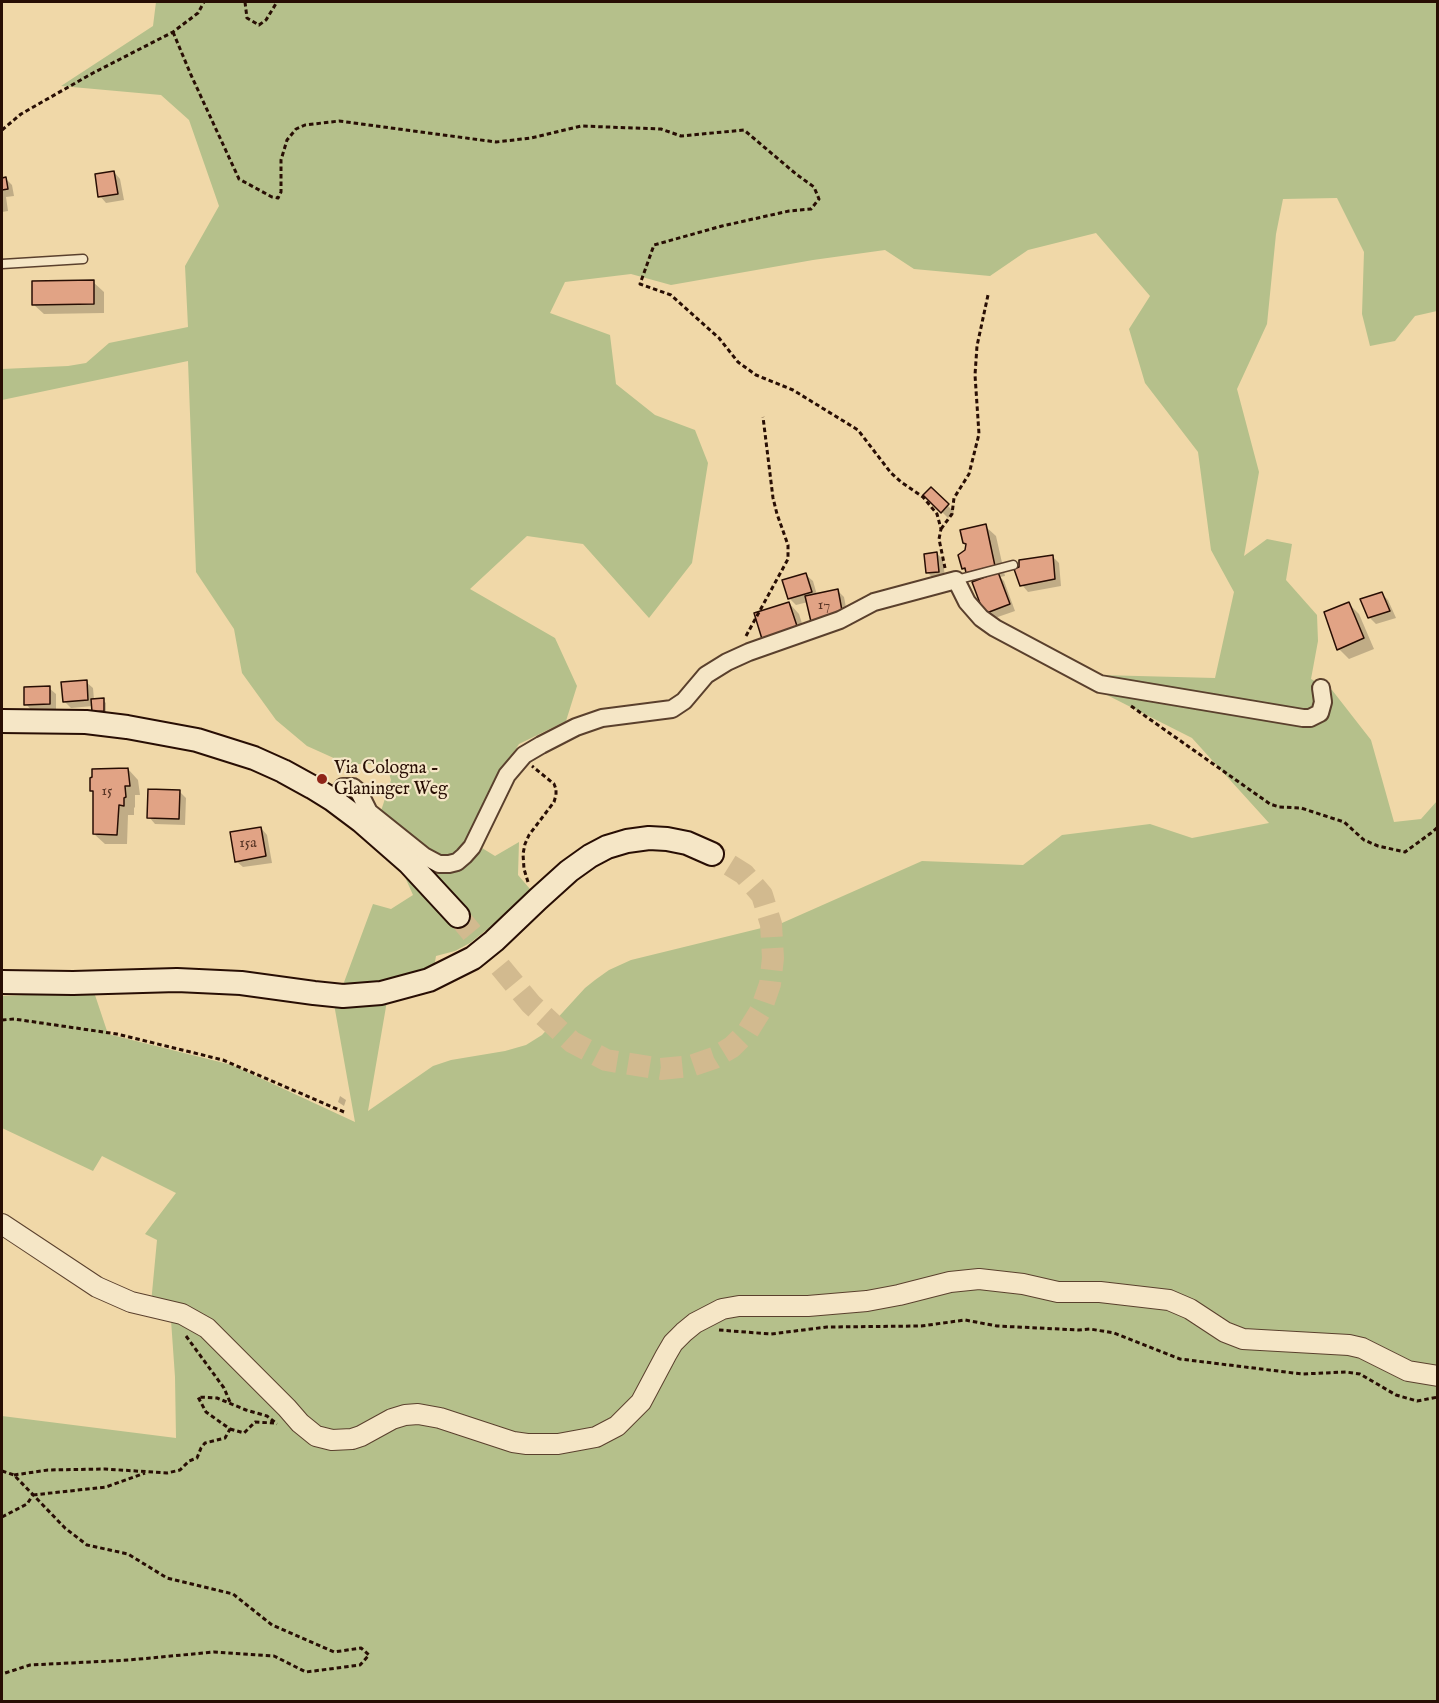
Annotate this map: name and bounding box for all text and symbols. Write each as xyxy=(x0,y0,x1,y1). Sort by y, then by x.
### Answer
house number: 17 xyxy=(818,597,830,615)
place label: Via Cologna - Glaninger Weg xyxy=(334,758,448,800)
marker: Via Cologna - Glaninger Weg xyxy=(315,772,329,786)
house number: 15 xyxy=(101,783,113,801)
house number: 15a xyxy=(239,835,257,853)

